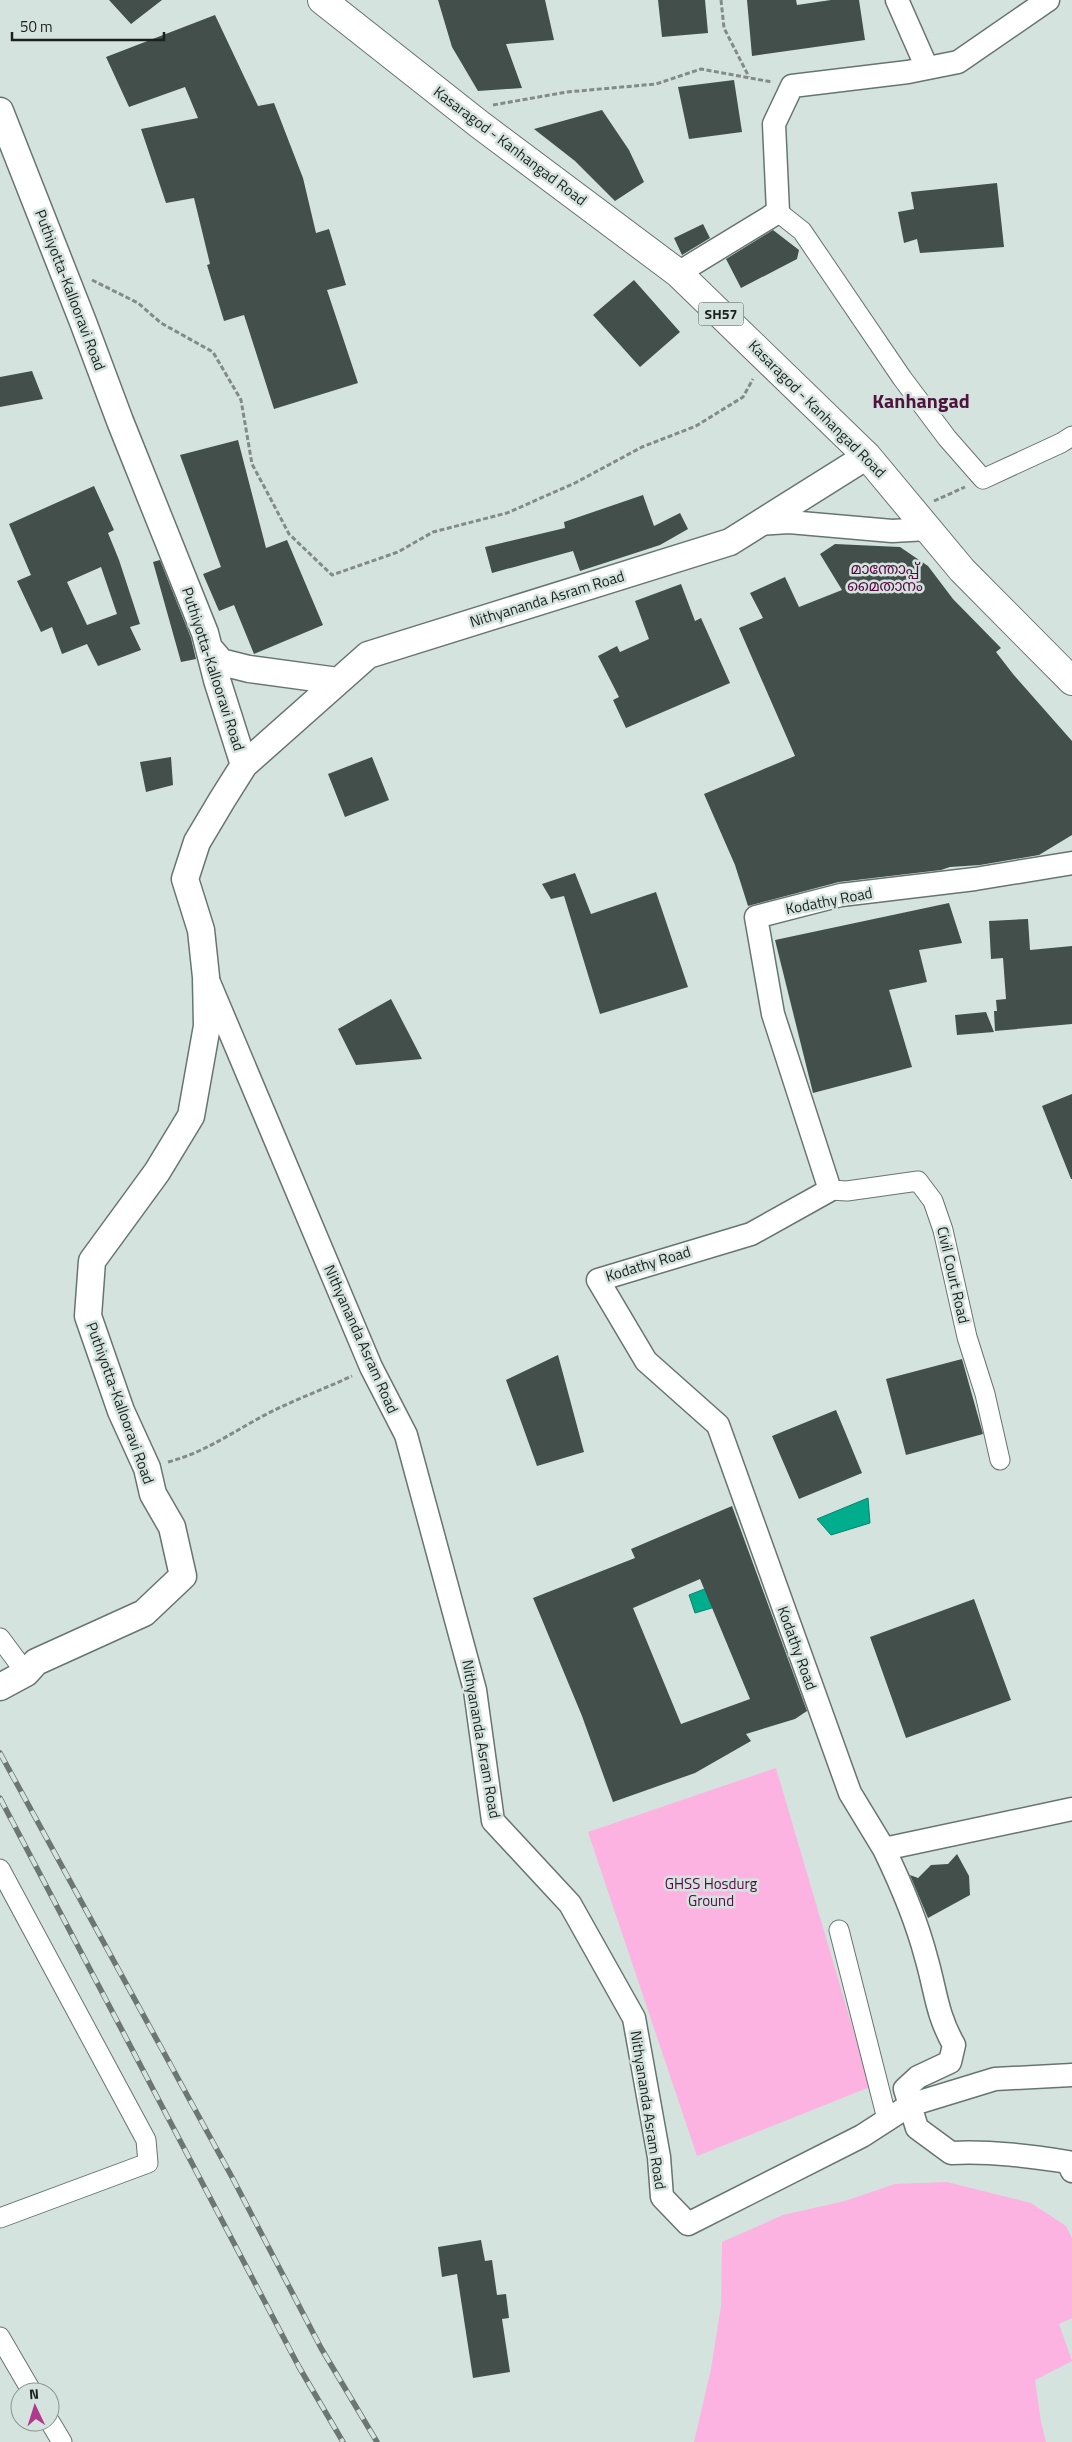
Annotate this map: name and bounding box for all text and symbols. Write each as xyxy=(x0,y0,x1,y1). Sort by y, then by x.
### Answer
scale bar xyxy=(12,10,165,42)
text: 50 m xyxy=(20,15,53,38)
street label: Kasaragod - Kanhangad Road xyxy=(429,80,592,211)
street label: Puthiyotta-Kallooravi Road xyxy=(29,206,112,374)
road number: SH57 xyxy=(698,302,744,326)
street label: Kasaragod - Kanhangad Road xyxy=(743,335,891,483)
district label: Kanhangad xyxy=(872,385,970,416)
park label: മാന്തോപ്പ് മൈതാനം xyxy=(847,557,923,597)
street label: Nithyananda Asram Road xyxy=(467,564,627,633)
street label: Puthiyotta-Kallooravi Road xyxy=(176,584,251,754)
street label: Kodathy Road xyxy=(784,881,874,920)
street label: Civil Court Road xyxy=(931,1224,976,1326)
street label: Kodathy Road xyxy=(602,1240,693,1287)
street label: Nithyananda Asram Road xyxy=(318,1261,405,1417)
street label: Puthiyotta-Kallooravi Road xyxy=(80,1319,160,1487)
street label: Kodathy Road xyxy=(772,1603,823,1693)
street label: Nithyananda Asram Road xyxy=(456,1658,507,1820)
park label: GHSS Hosdurg Ground xyxy=(665,1872,758,1912)
street label: Nithyananda Asram Road xyxy=(625,2029,672,2191)
north arrow xyxy=(10,2382,60,2432)
text: N xyxy=(28,2383,40,2404)

